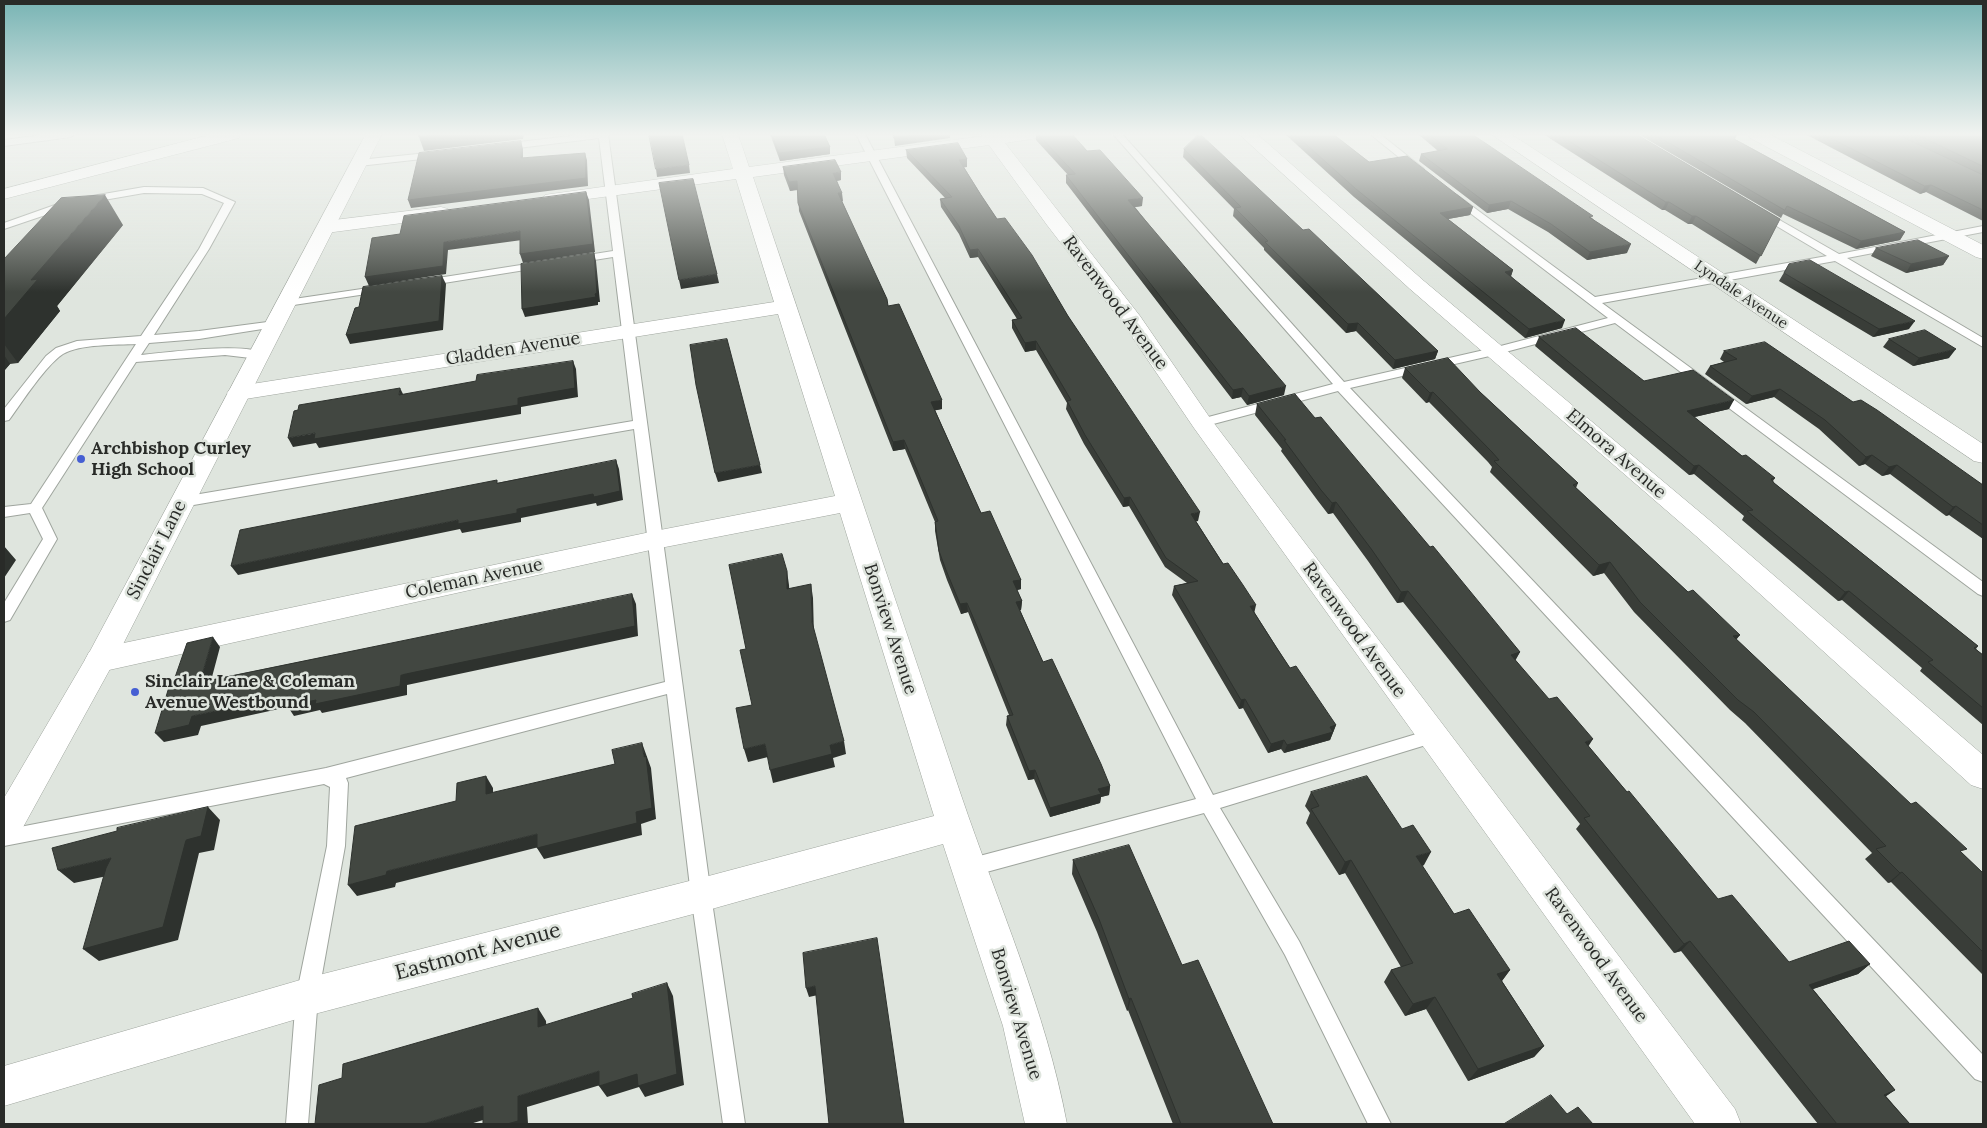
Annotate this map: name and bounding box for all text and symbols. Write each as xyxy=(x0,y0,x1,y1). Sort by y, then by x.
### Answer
street label: Ravenwood Avenue xyxy=(1058,232,1172,374)
street label: Lyndale Avenue xyxy=(1691,257,1791,333)
street label: Gladden Avenue xyxy=(444,328,582,370)
street label: Elmora Avenue xyxy=(1562,405,1670,503)
place label: Archbishop Curley High School xyxy=(91,438,251,480)
marker: Archbishop Curley High School xyxy=(75,453,87,465)
street label: Sinclair Lane xyxy=(123,497,191,603)
street label: Coleman Avenue xyxy=(403,554,545,604)
street label: Ravenwood Avenue xyxy=(1298,558,1410,702)
street label: Bonview Avenue xyxy=(859,561,921,697)
place label: Sinclair Lane & Coleman Avenue Westbound xyxy=(145,671,355,714)
marker: Sinclair Lane & Coleman Avenue Westbound xyxy=(129,686,141,698)
street label: Ravenwood Avenue xyxy=(1540,883,1652,1027)
street label: Eastmont Avenue xyxy=(392,918,564,986)
street label: Bonview Avenue xyxy=(986,946,1046,1082)

